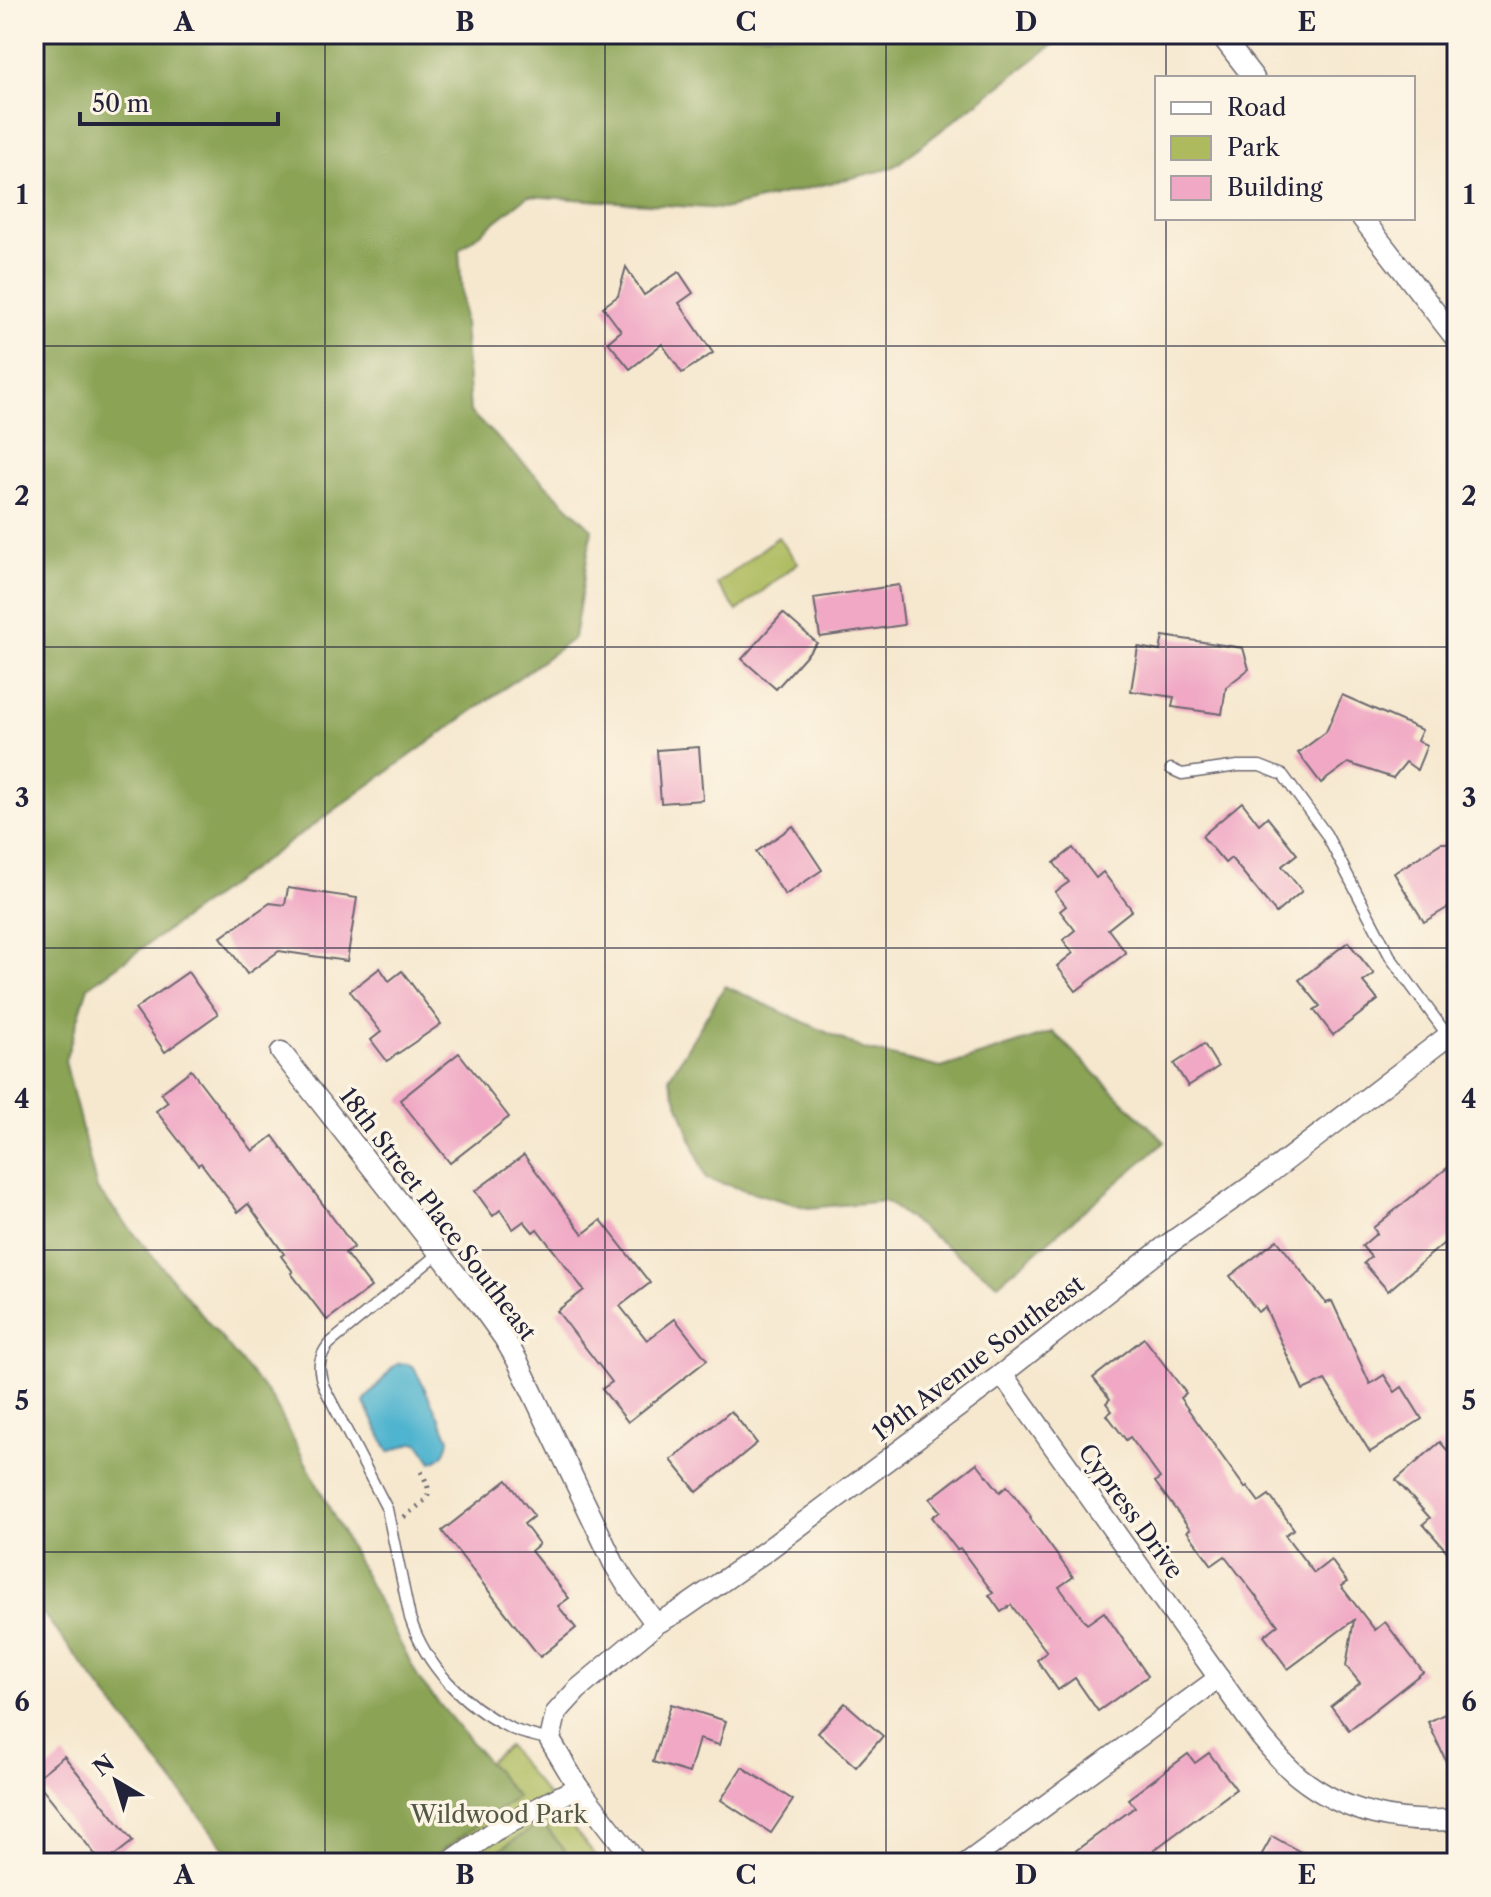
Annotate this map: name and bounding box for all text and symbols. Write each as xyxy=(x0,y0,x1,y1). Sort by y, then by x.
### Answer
text: A xyxy=(173,6,195,38)
text: B xyxy=(455,6,475,38)
text: C xyxy=(736,6,756,38)
text: D xyxy=(1015,6,1037,38)
text: E xyxy=(1298,6,1316,38)
scale bar xyxy=(80,76,278,126)
legend xyxy=(1155,76,1415,220)
text: 50 m xyxy=(92,89,149,118)
text: Road xyxy=(1227,93,1287,122)
text: Park xyxy=(1227,133,1280,162)
text: Building xyxy=(1227,173,1323,202)
text: 1 xyxy=(16,179,28,211)
text: 1 xyxy=(1463,179,1475,211)
text: 2 xyxy=(14,480,30,512)
text: 2 xyxy=(1461,480,1477,512)
text: 3 xyxy=(15,782,29,814)
text: 3 xyxy=(1462,782,1476,814)
street label: 18th Street Place Southeast xyxy=(333,1082,543,1347)
text: 4 xyxy=(14,1083,30,1115)
text: 4 xyxy=(1461,1083,1477,1115)
street label: 19th Avenue Southeast xyxy=(867,1269,1090,1447)
text: 5 xyxy=(15,1385,29,1417)
text: 5 xyxy=(1462,1385,1476,1417)
street label: Cypress Drive xyxy=(1072,1438,1190,1584)
text: 6 xyxy=(14,1686,30,1718)
text: 6 xyxy=(1461,1686,1477,1718)
north arrow xyxy=(76,1741,156,1821)
text: N xyxy=(88,1749,120,1782)
park label: Wildwood Park xyxy=(410,1800,589,1829)
text: A xyxy=(173,1859,195,1891)
text: B xyxy=(455,1859,475,1891)
text: C xyxy=(736,1859,756,1891)
text: D xyxy=(1015,1859,1037,1891)
text: E xyxy=(1298,1859,1316,1891)

